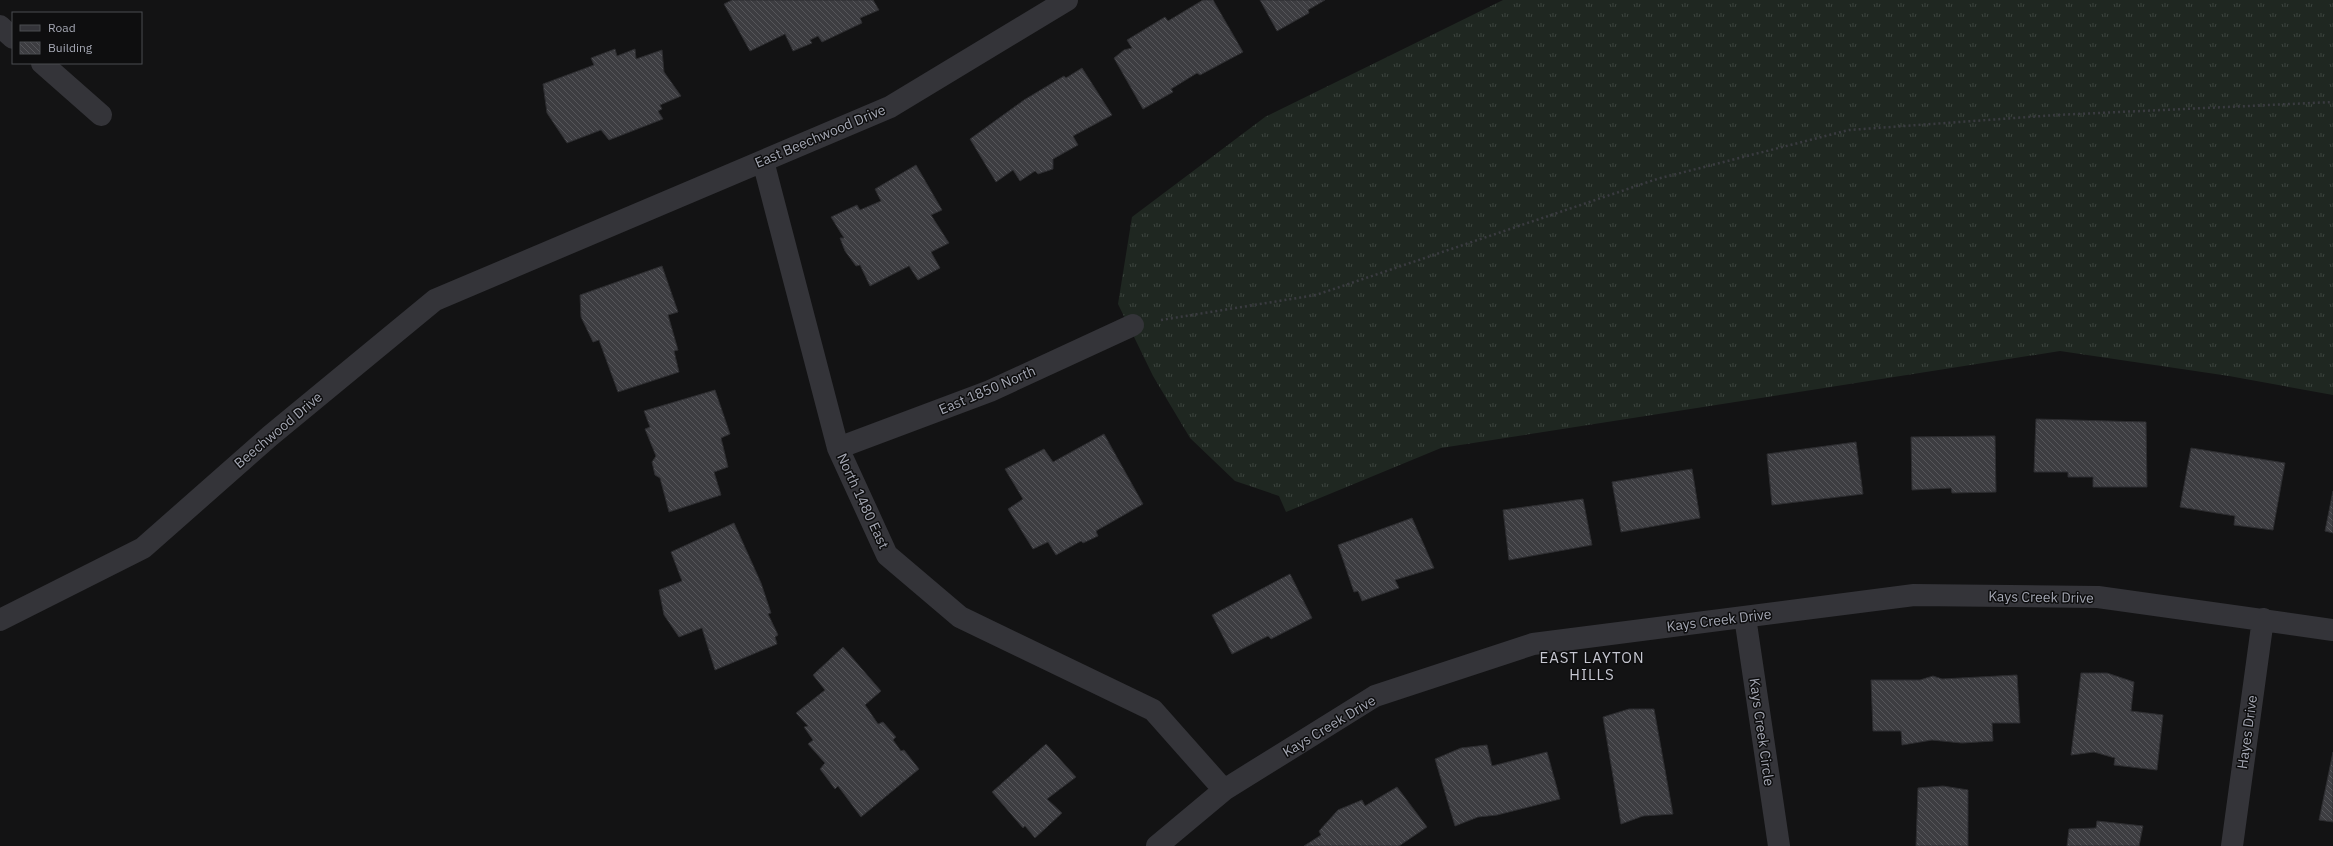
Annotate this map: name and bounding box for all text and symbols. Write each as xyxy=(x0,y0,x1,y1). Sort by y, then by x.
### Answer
legend xyxy=(12,12,142,64)
text: Road xyxy=(48,20,76,35)
text: Building xyxy=(48,40,93,55)
street label: East Beechwood Drive xyxy=(752,100,888,172)
street label: East 1850 North xyxy=(936,362,1038,418)
street label: Beechwood Drive xyxy=(230,388,326,472)
street label: North 1480 East xyxy=(833,450,893,552)
street label: Kays Creek Drive xyxy=(1988,587,2094,607)
street label: Kays Creek Drive xyxy=(1666,605,1773,635)
district label: EAST LAYTON HILLS xyxy=(1539,648,1645,684)
street label: Kays Creek Circle xyxy=(1746,677,1779,787)
street label: Kays Creek Drive xyxy=(1279,691,1379,761)
street label: Hayes Drive xyxy=(2233,694,2261,770)

